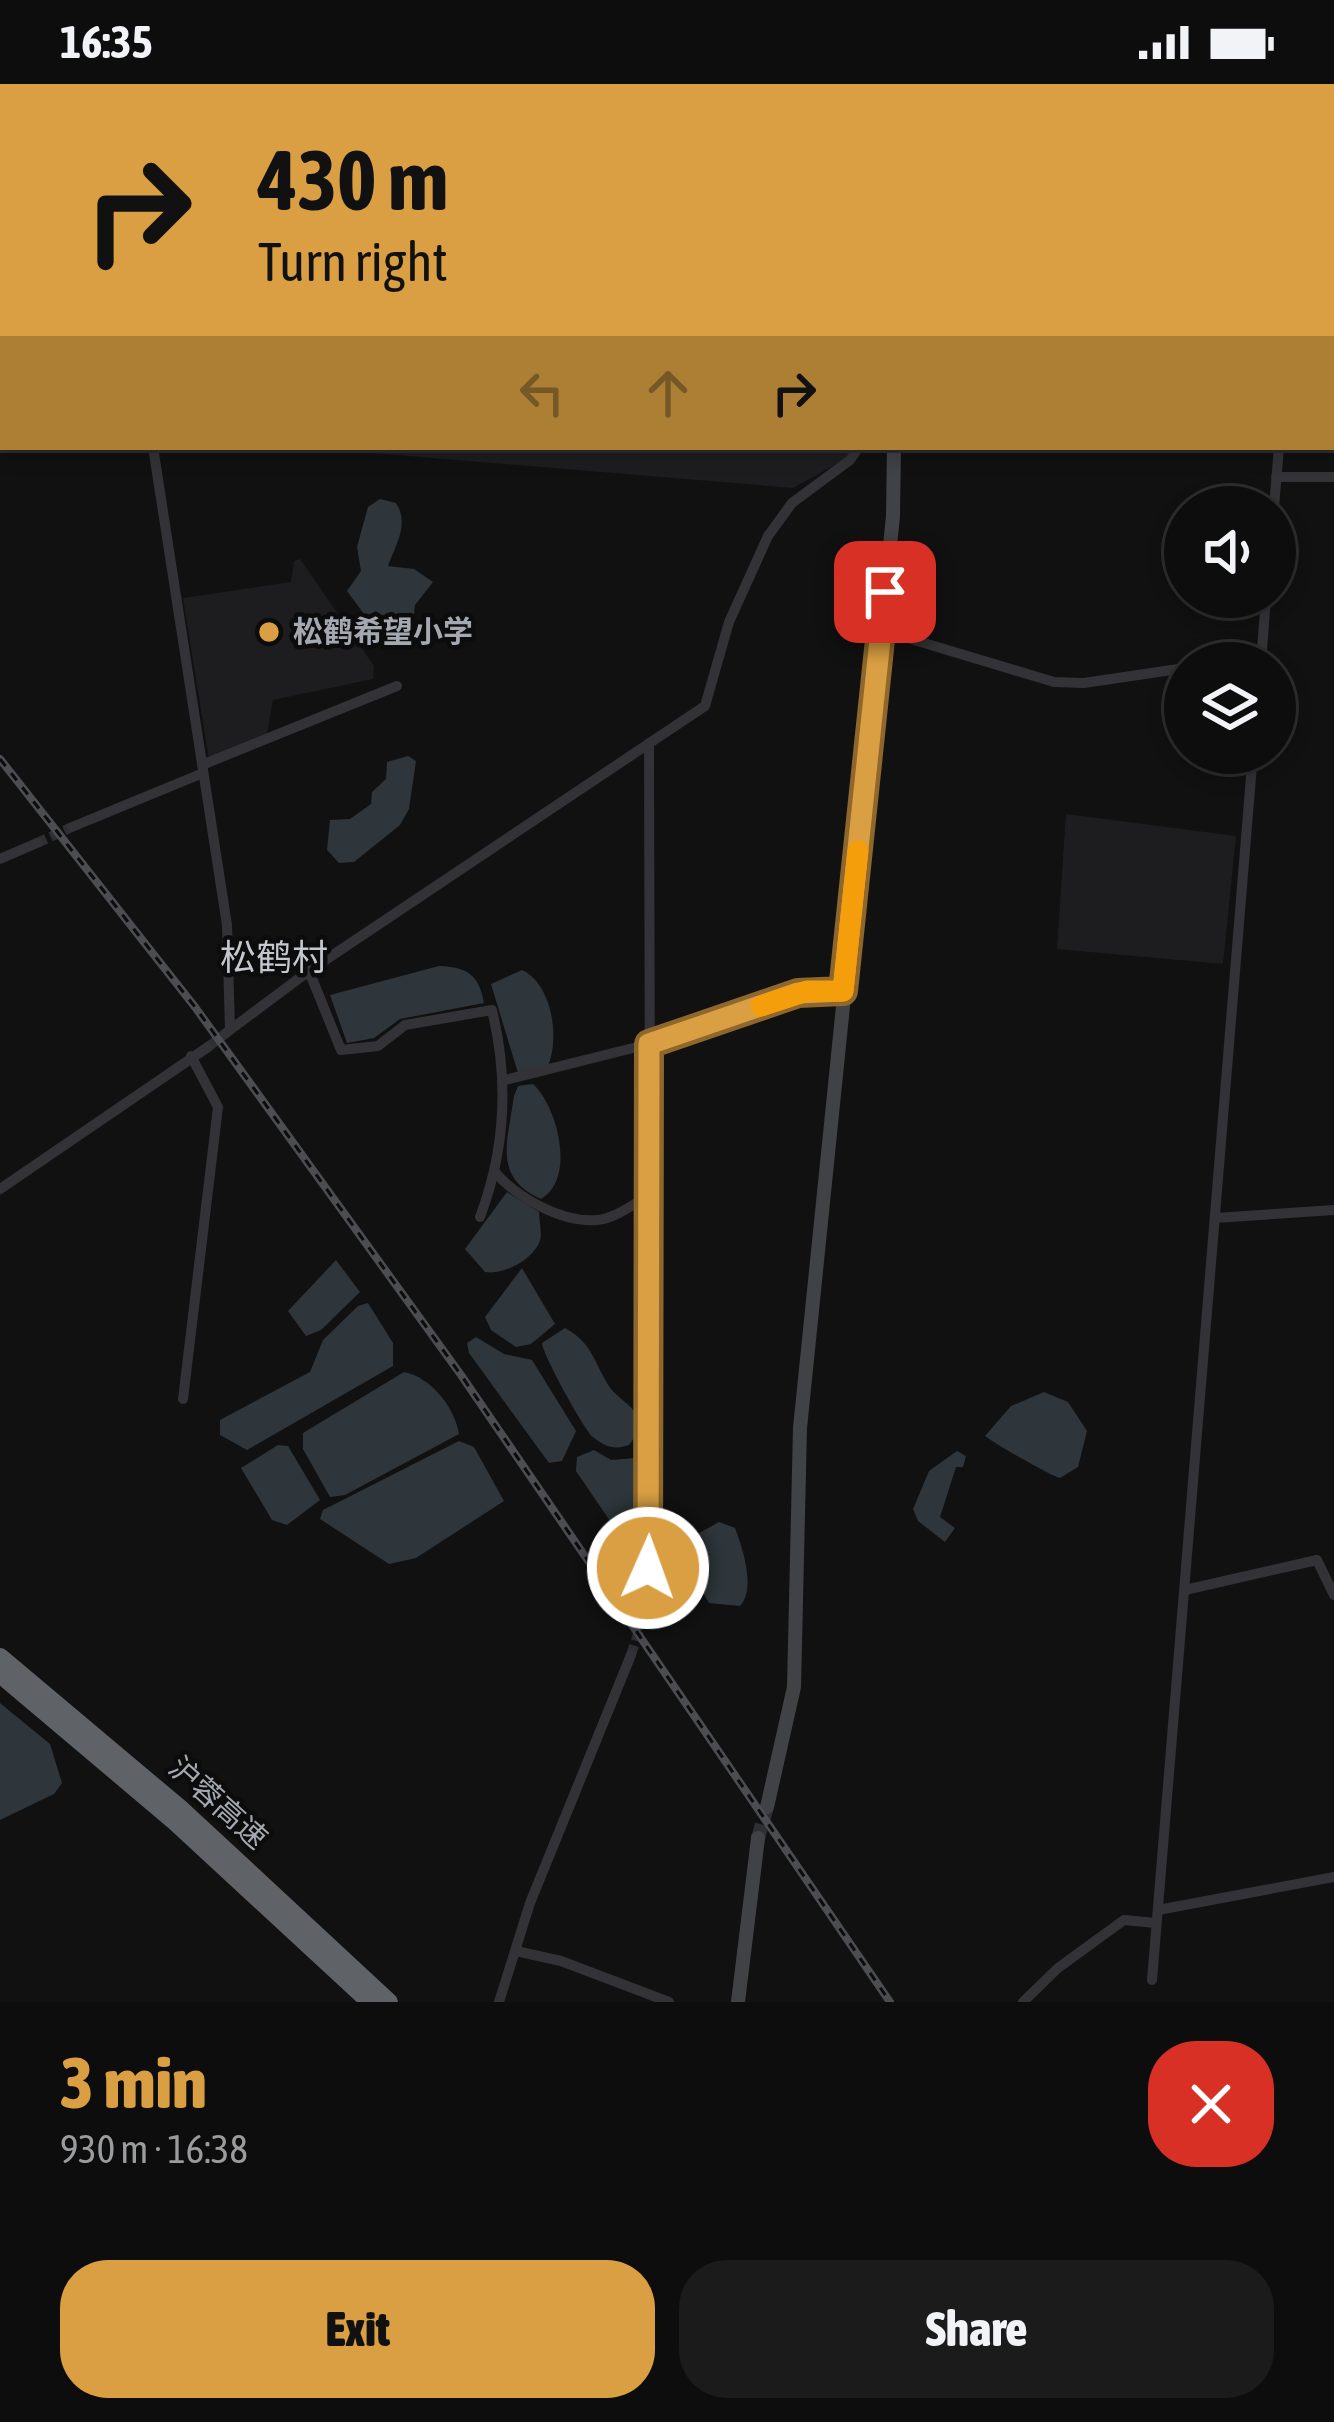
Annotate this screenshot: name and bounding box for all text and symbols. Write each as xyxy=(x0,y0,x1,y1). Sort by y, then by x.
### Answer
text: 16:35 xyxy=(60,16,153,68)
icon: right xyxy=(60,132,216,288)
text: 430 m xyxy=(258,132,448,228)
text: Turn right xyxy=(258,231,448,292)
icon: left xyxy=(509,360,575,426)
icon: ahead xyxy=(635,360,701,426)
icon: right xyxy=(761,360,827,426)
map controls xyxy=(1164,486,1296,774)
button: sound xyxy=(1164,486,1296,618)
pin xyxy=(834,541,936,643)
icon: arrive xyxy=(852,559,918,625)
place label: 松鹤希望小学 xyxy=(293,614,473,648)
marker: 松鹤希望小学 xyxy=(256,619,282,645)
button: layers xyxy=(1164,642,1296,774)
district label: 松鹤村 xyxy=(220,936,328,978)
position arrow xyxy=(585,1505,711,1631)
street label: 沪蓉高速 xyxy=(163,1749,275,1855)
text: 3 min xyxy=(60,2041,207,2123)
button: close xyxy=(1148,2041,1274,2167)
text: 930 m · 16:38 xyxy=(60,2127,248,2171)
button: Exit xyxy=(60,2260,655,2398)
button: Share xyxy=(679,2260,1274,2398)

